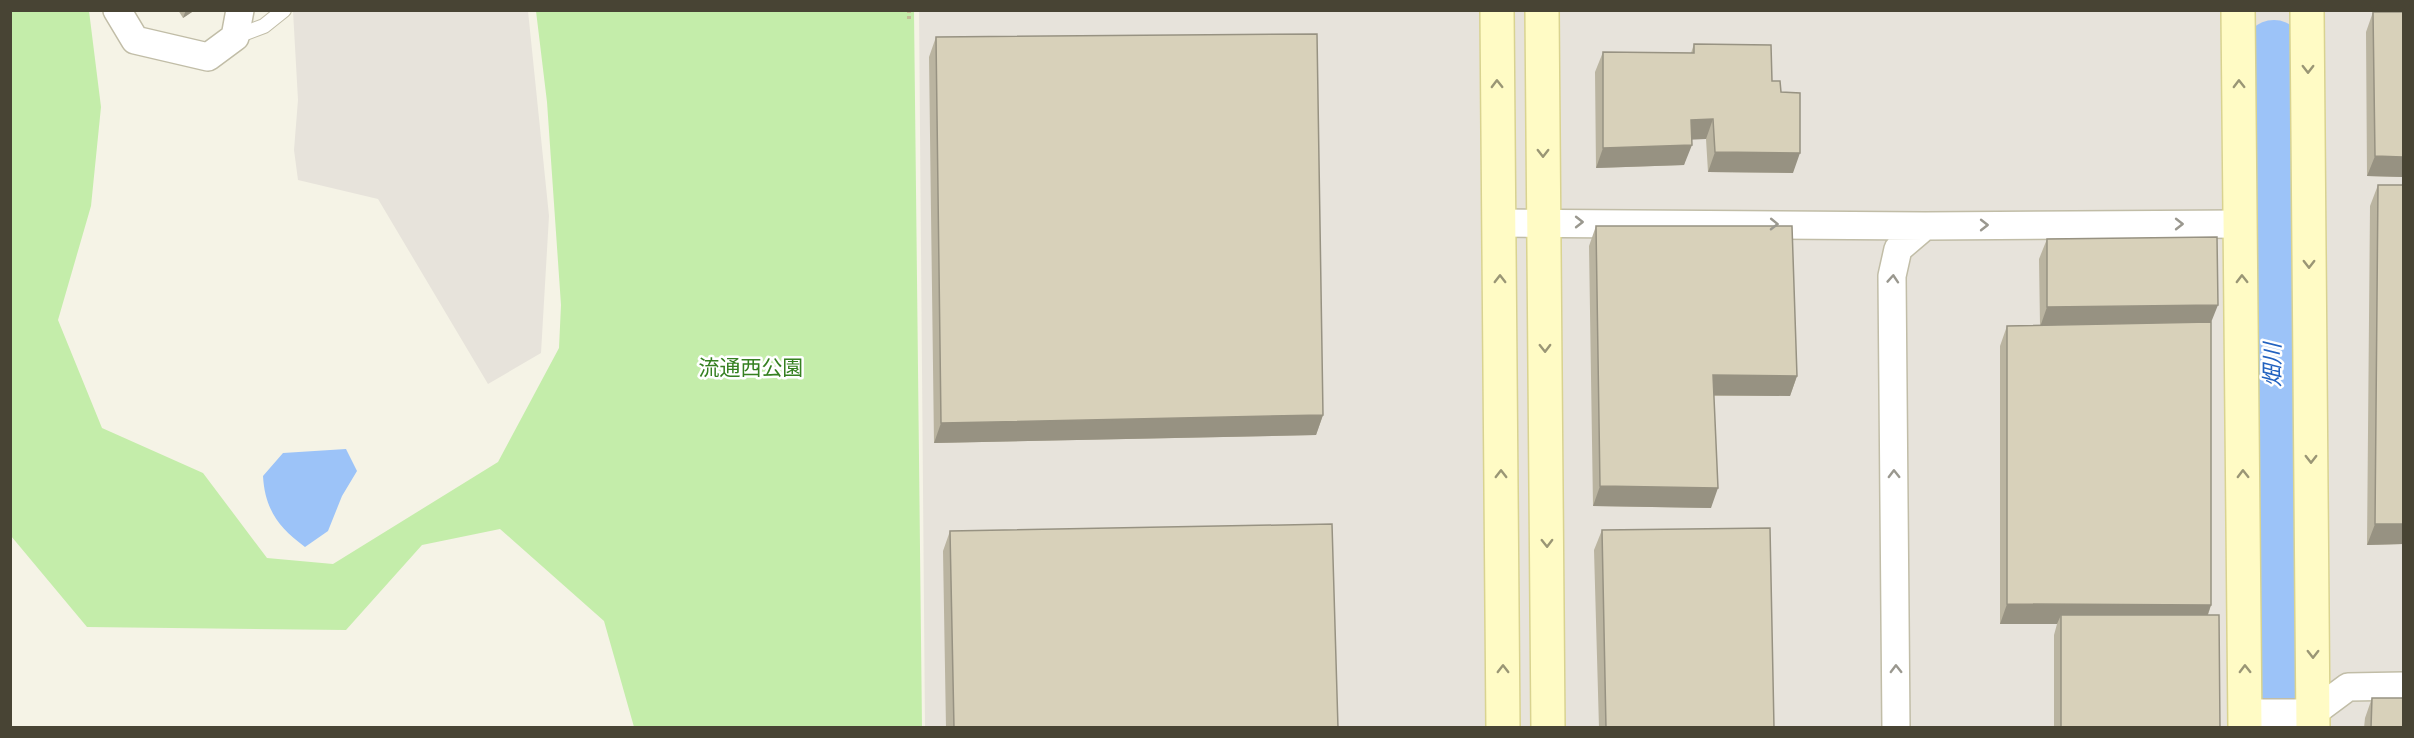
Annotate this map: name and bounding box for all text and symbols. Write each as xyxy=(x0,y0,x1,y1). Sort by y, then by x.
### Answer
one-way arrow xyxy=(2302,64,2314,73)
one-way arrow xyxy=(1491,80,1504,89)
one-way arrow xyxy=(2233,80,2245,89)
one-way arrow xyxy=(1537,148,1549,157)
one-way arrow xyxy=(1574,216,1583,228)
one-way arrow xyxy=(1769,218,1778,230)
one-way arrow xyxy=(2174,218,2183,230)
one-way arrow xyxy=(1979,219,1988,232)
one-way arrow xyxy=(2303,259,2315,268)
one-way arrow xyxy=(1493,275,1506,284)
one-way arrow xyxy=(1886,275,1899,284)
one-way arrow xyxy=(2235,275,2248,284)
water label: 畑川 xyxy=(2260,341,2286,387)
one-way arrow xyxy=(1539,343,1551,352)
park label: 流通西公園 xyxy=(699,356,804,381)
one-way arrow xyxy=(2305,454,2317,463)
one-way arrow xyxy=(1495,470,1507,479)
one-way arrow xyxy=(1888,470,1900,479)
one-way arrow xyxy=(2237,470,2249,479)
one-way arrow xyxy=(1541,538,1553,547)
one-way arrow xyxy=(2307,649,2319,658)
one-way arrow xyxy=(1497,665,1509,674)
one-way arrow xyxy=(1890,665,1902,674)
one-way arrow xyxy=(2239,665,2251,674)

